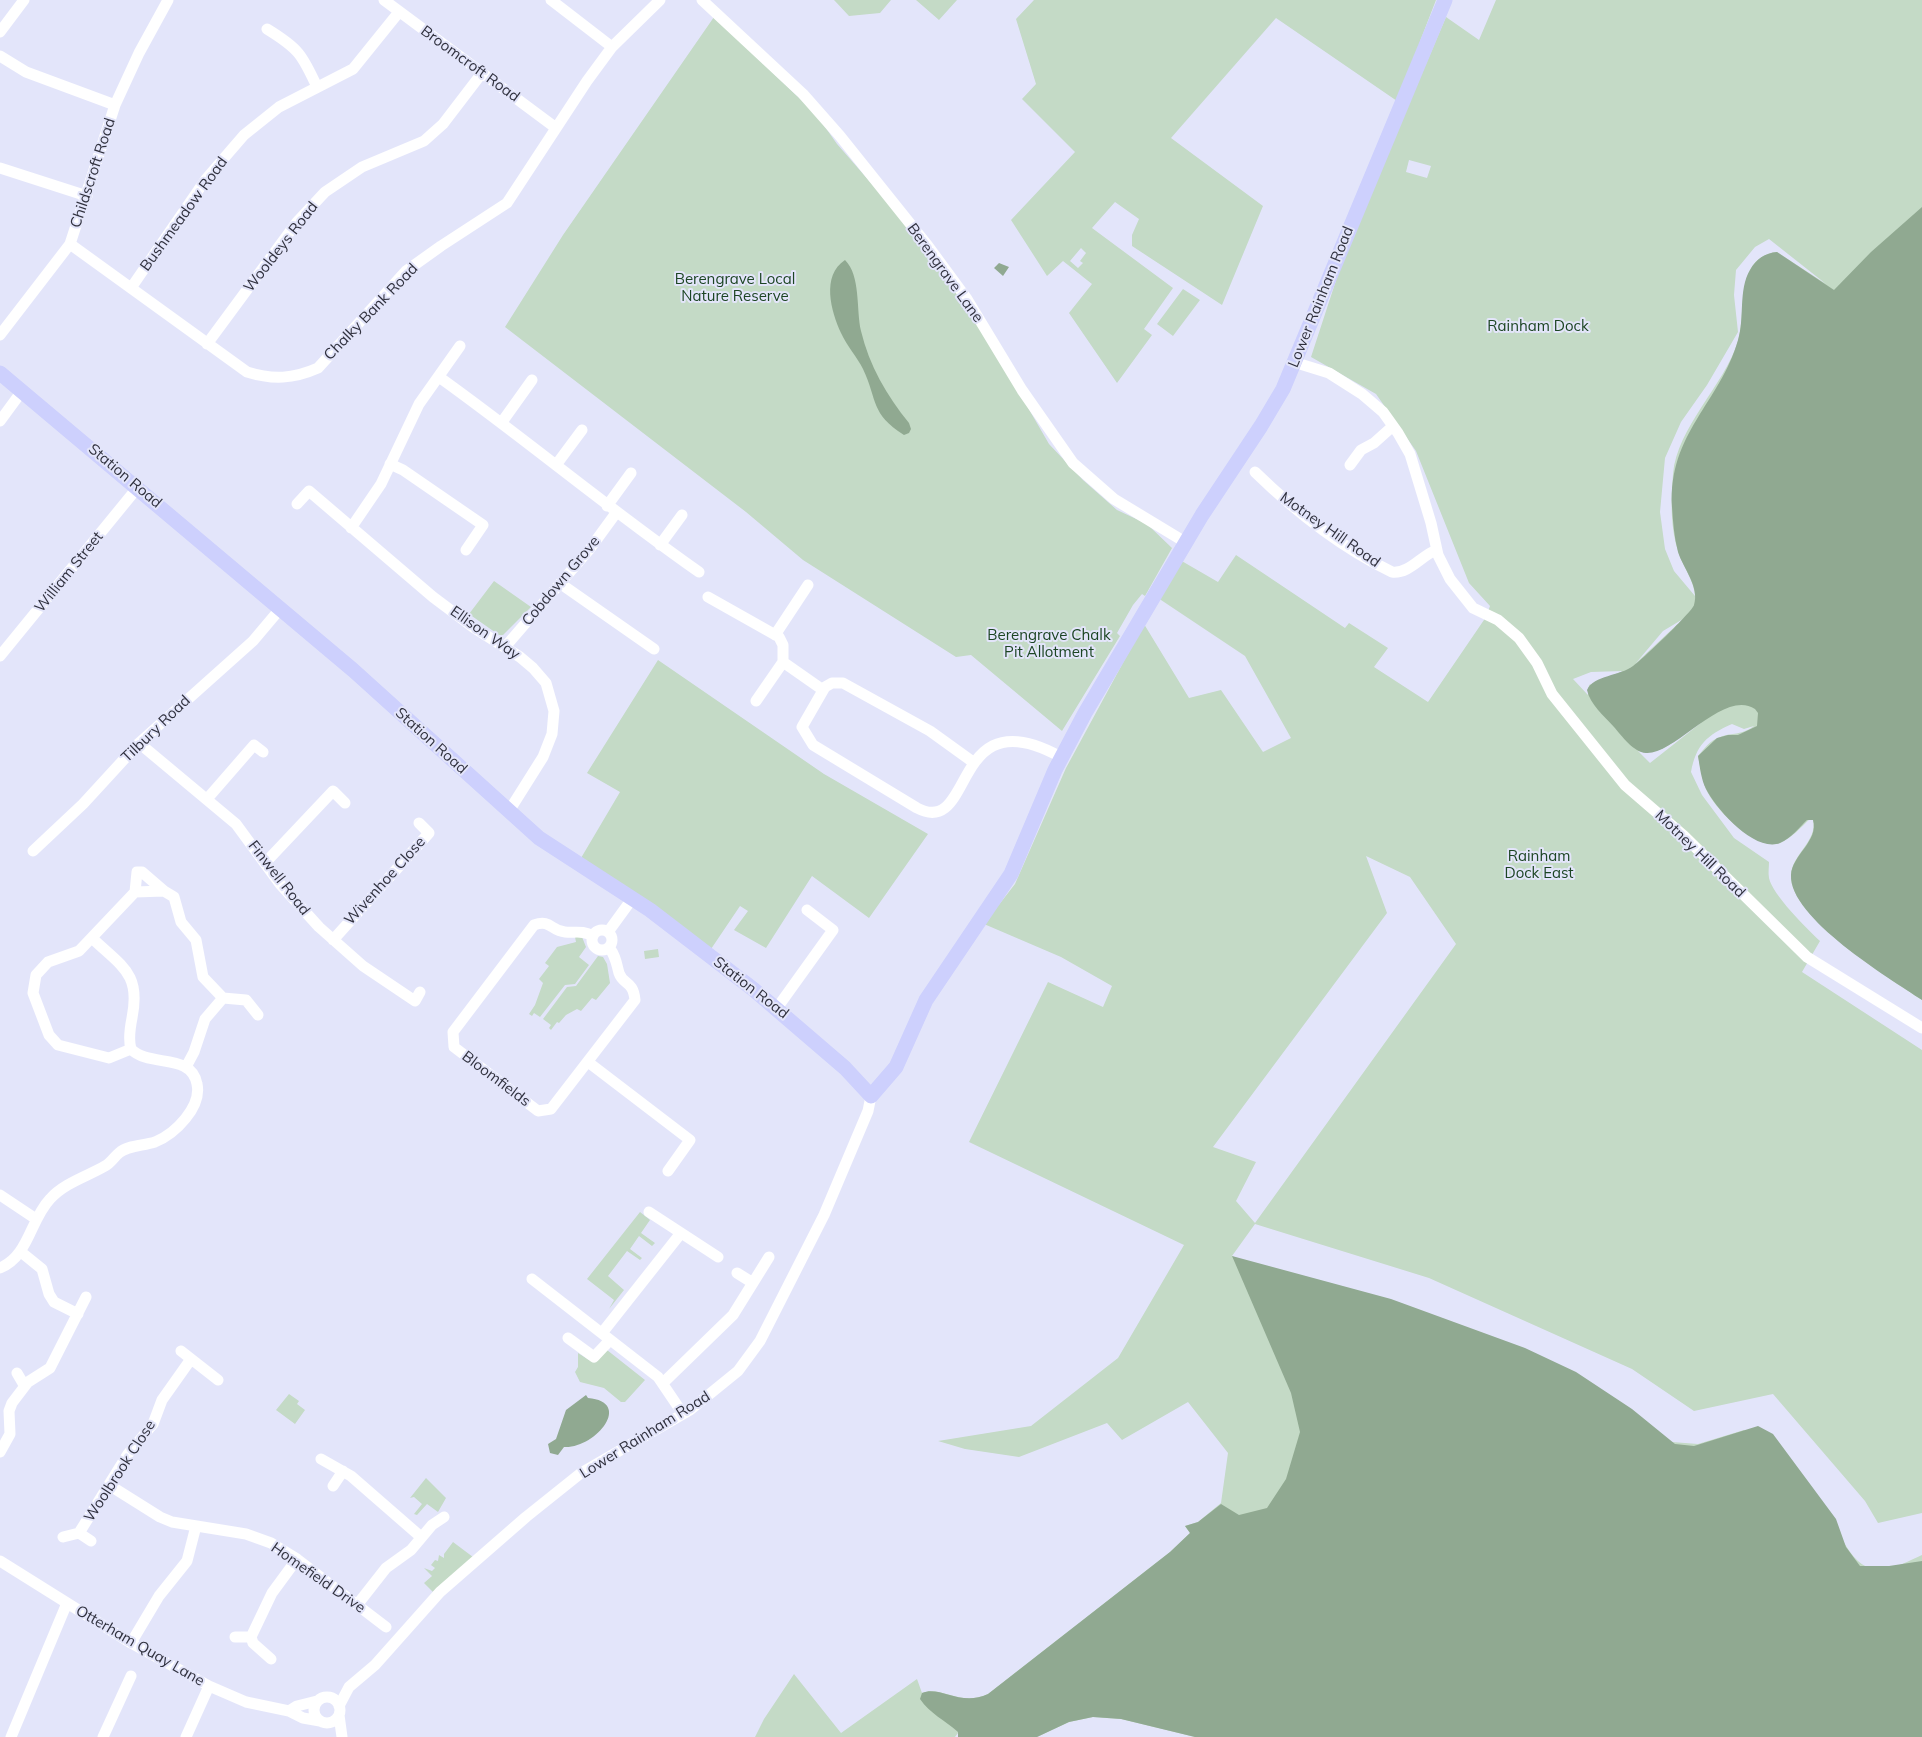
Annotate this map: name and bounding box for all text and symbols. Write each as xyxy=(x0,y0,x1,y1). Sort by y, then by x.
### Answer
street label: Broomcroft Road xyxy=(417,22,523,106)
street label: Childscroft Road xyxy=(67,116,119,230)
street label: Bushmeadow Road xyxy=(137,153,231,275)
street label: Wooldeys Road xyxy=(240,198,322,296)
street label: Berengrave Lane xyxy=(903,220,987,326)
street label: Lower Rainham Road xyxy=(1284,224,1358,370)
street label: Chalky Bank Road xyxy=(320,260,422,364)
park label: Berengrave Local Nature Reserve xyxy=(675,270,795,305)
park label: Rainham Dock xyxy=(1487,317,1589,335)
street label: Station Road xyxy=(85,440,165,512)
street label: Motney Hill Road xyxy=(1276,489,1384,571)
street label: William Street xyxy=(31,528,107,616)
street label: Cobdown Grove xyxy=(518,533,604,629)
street label: Ellison Way xyxy=(447,602,523,664)
park label: Berengrave Chalk Pit Allotment xyxy=(987,626,1111,661)
street label: Tilbury Road xyxy=(118,692,194,766)
street label: Station Road xyxy=(391,704,471,778)
street label: Motney Hill Road xyxy=(1651,806,1749,902)
street label: Wivenhoe Close xyxy=(341,833,429,929)
street label: Finwell Road xyxy=(244,837,314,919)
park label: Rainham Dock East xyxy=(1504,847,1574,882)
street label: Station Road xyxy=(710,953,792,1023)
street label: Bloomfields xyxy=(458,1047,534,1111)
street label: Lower Rainham Road xyxy=(576,1388,714,1482)
street label: Woolbrook Close xyxy=(80,1417,160,1525)
street label: Homefield Drive xyxy=(267,1539,369,1617)
street label: Otterham Quay Lane xyxy=(73,1602,207,1690)

